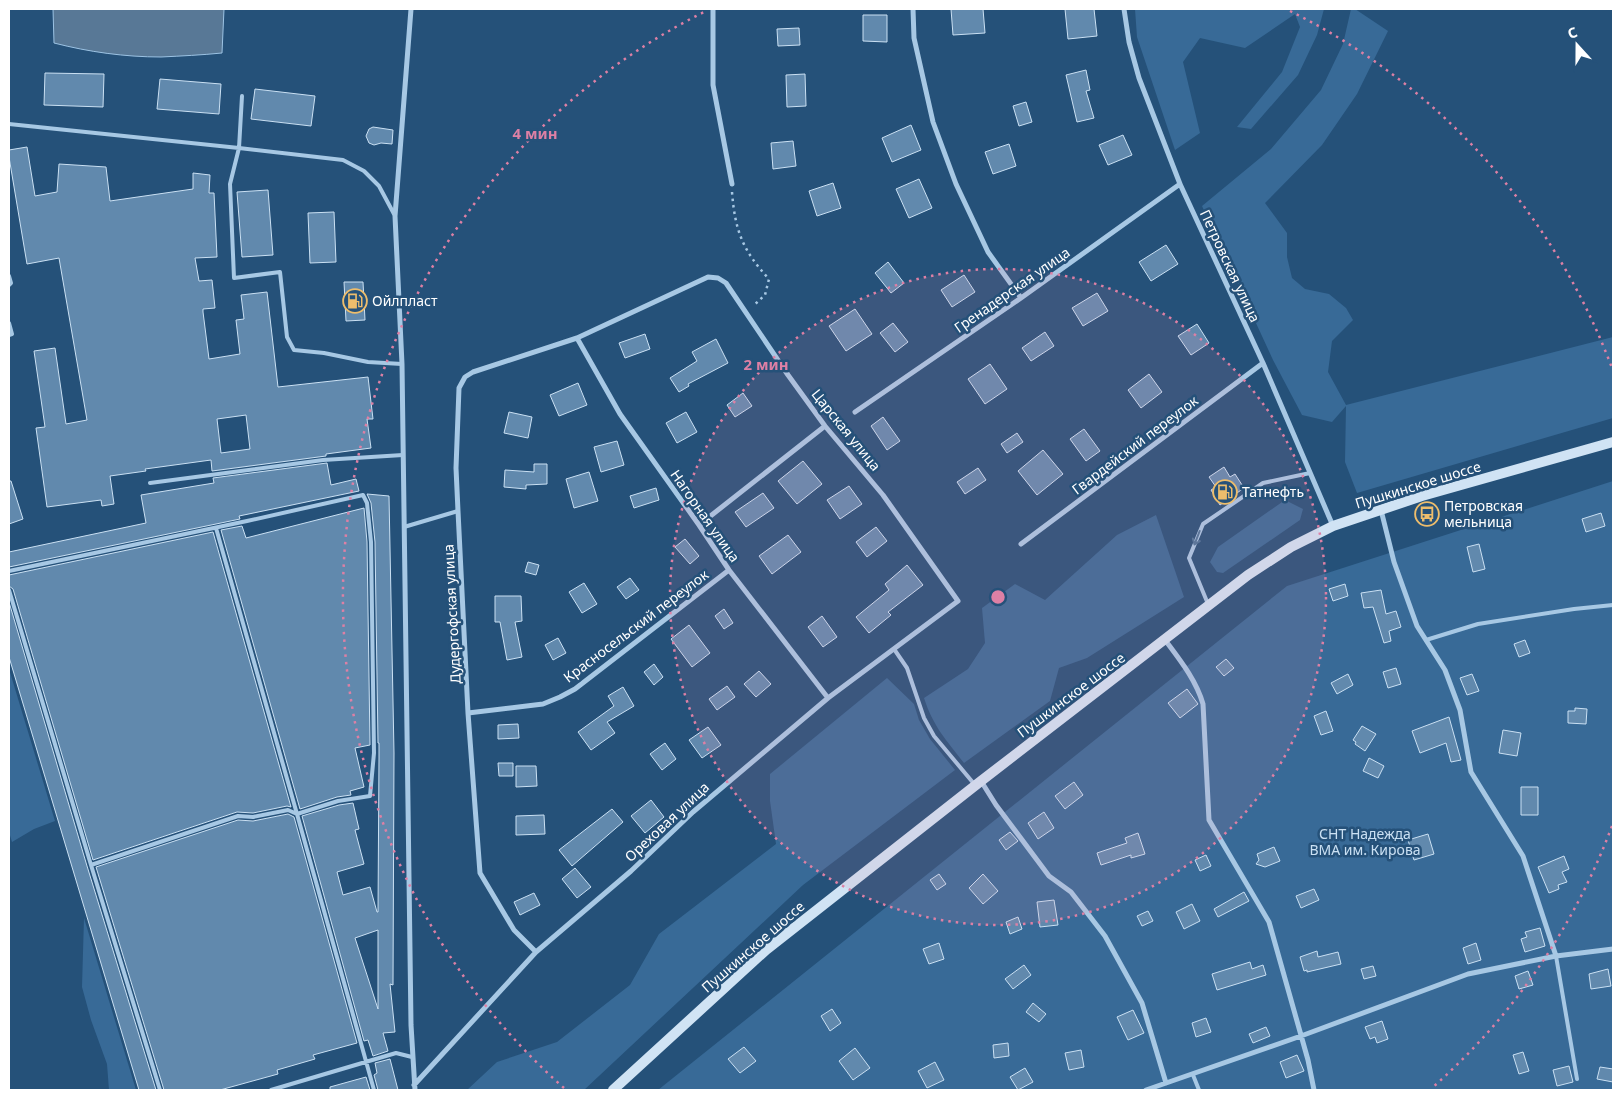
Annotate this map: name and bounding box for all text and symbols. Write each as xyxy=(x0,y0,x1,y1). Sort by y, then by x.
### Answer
north arrow xyxy=(1552,20,1602,70)
text: С xyxy=(1565,22,1580,43)
text: 4 мин xyxy=(513,123,558,143)
street label: Петровская улица xyxy=(1196,206,1265,325)
street label: Гренадерская улица xyxy=(950,242,1073,337)
fuel station icon: Ойлпласт xyxy=(342,288,368,314)
place label: Ойлпласт xyxy=(372,291,438,310)
text: 2 мин xyxy=(744,354,789,374)
street label: Царская улица xyxy=(808,385,885,474)
street label: Гвардейский переулок xyxy=(1068,391,1202,498)
street label: Пушкинское шоссе xyxy=(1353,456,1483,513)
street label: Нагорная улица xyxy=(666,466,744,566)
fuel station icon: Татнефть xyxy=(1212,479,1238,505)
place label: Татнефть xyxy=(1242,482,1304,501)
place label: Петровская мельница xyxy=(1444,496,1523,531)
bus stop icon: Петровская мельница xyxy=(1414,501,1440,527)
one-way arrow xyxy=(1192,530,1201,545)
street label: Дудергофская улица xyxy=(438,544,465,684)
street label: Красносельский переулок xyxy=(559,564,713,686)
centre of rings xyxy=(989,588,1007,606)
street label: Пушкинское шоссе xyxy=(1013,648,1129,741)
street label: Ореховая улица xyxy=(620,778,713,866)
park label: СНТ Надежда ВМА им. Кирова xyxy=(1309,824,1421,859)
street label: Пушкинское шоссе xyxy=(697,896,808,997)

